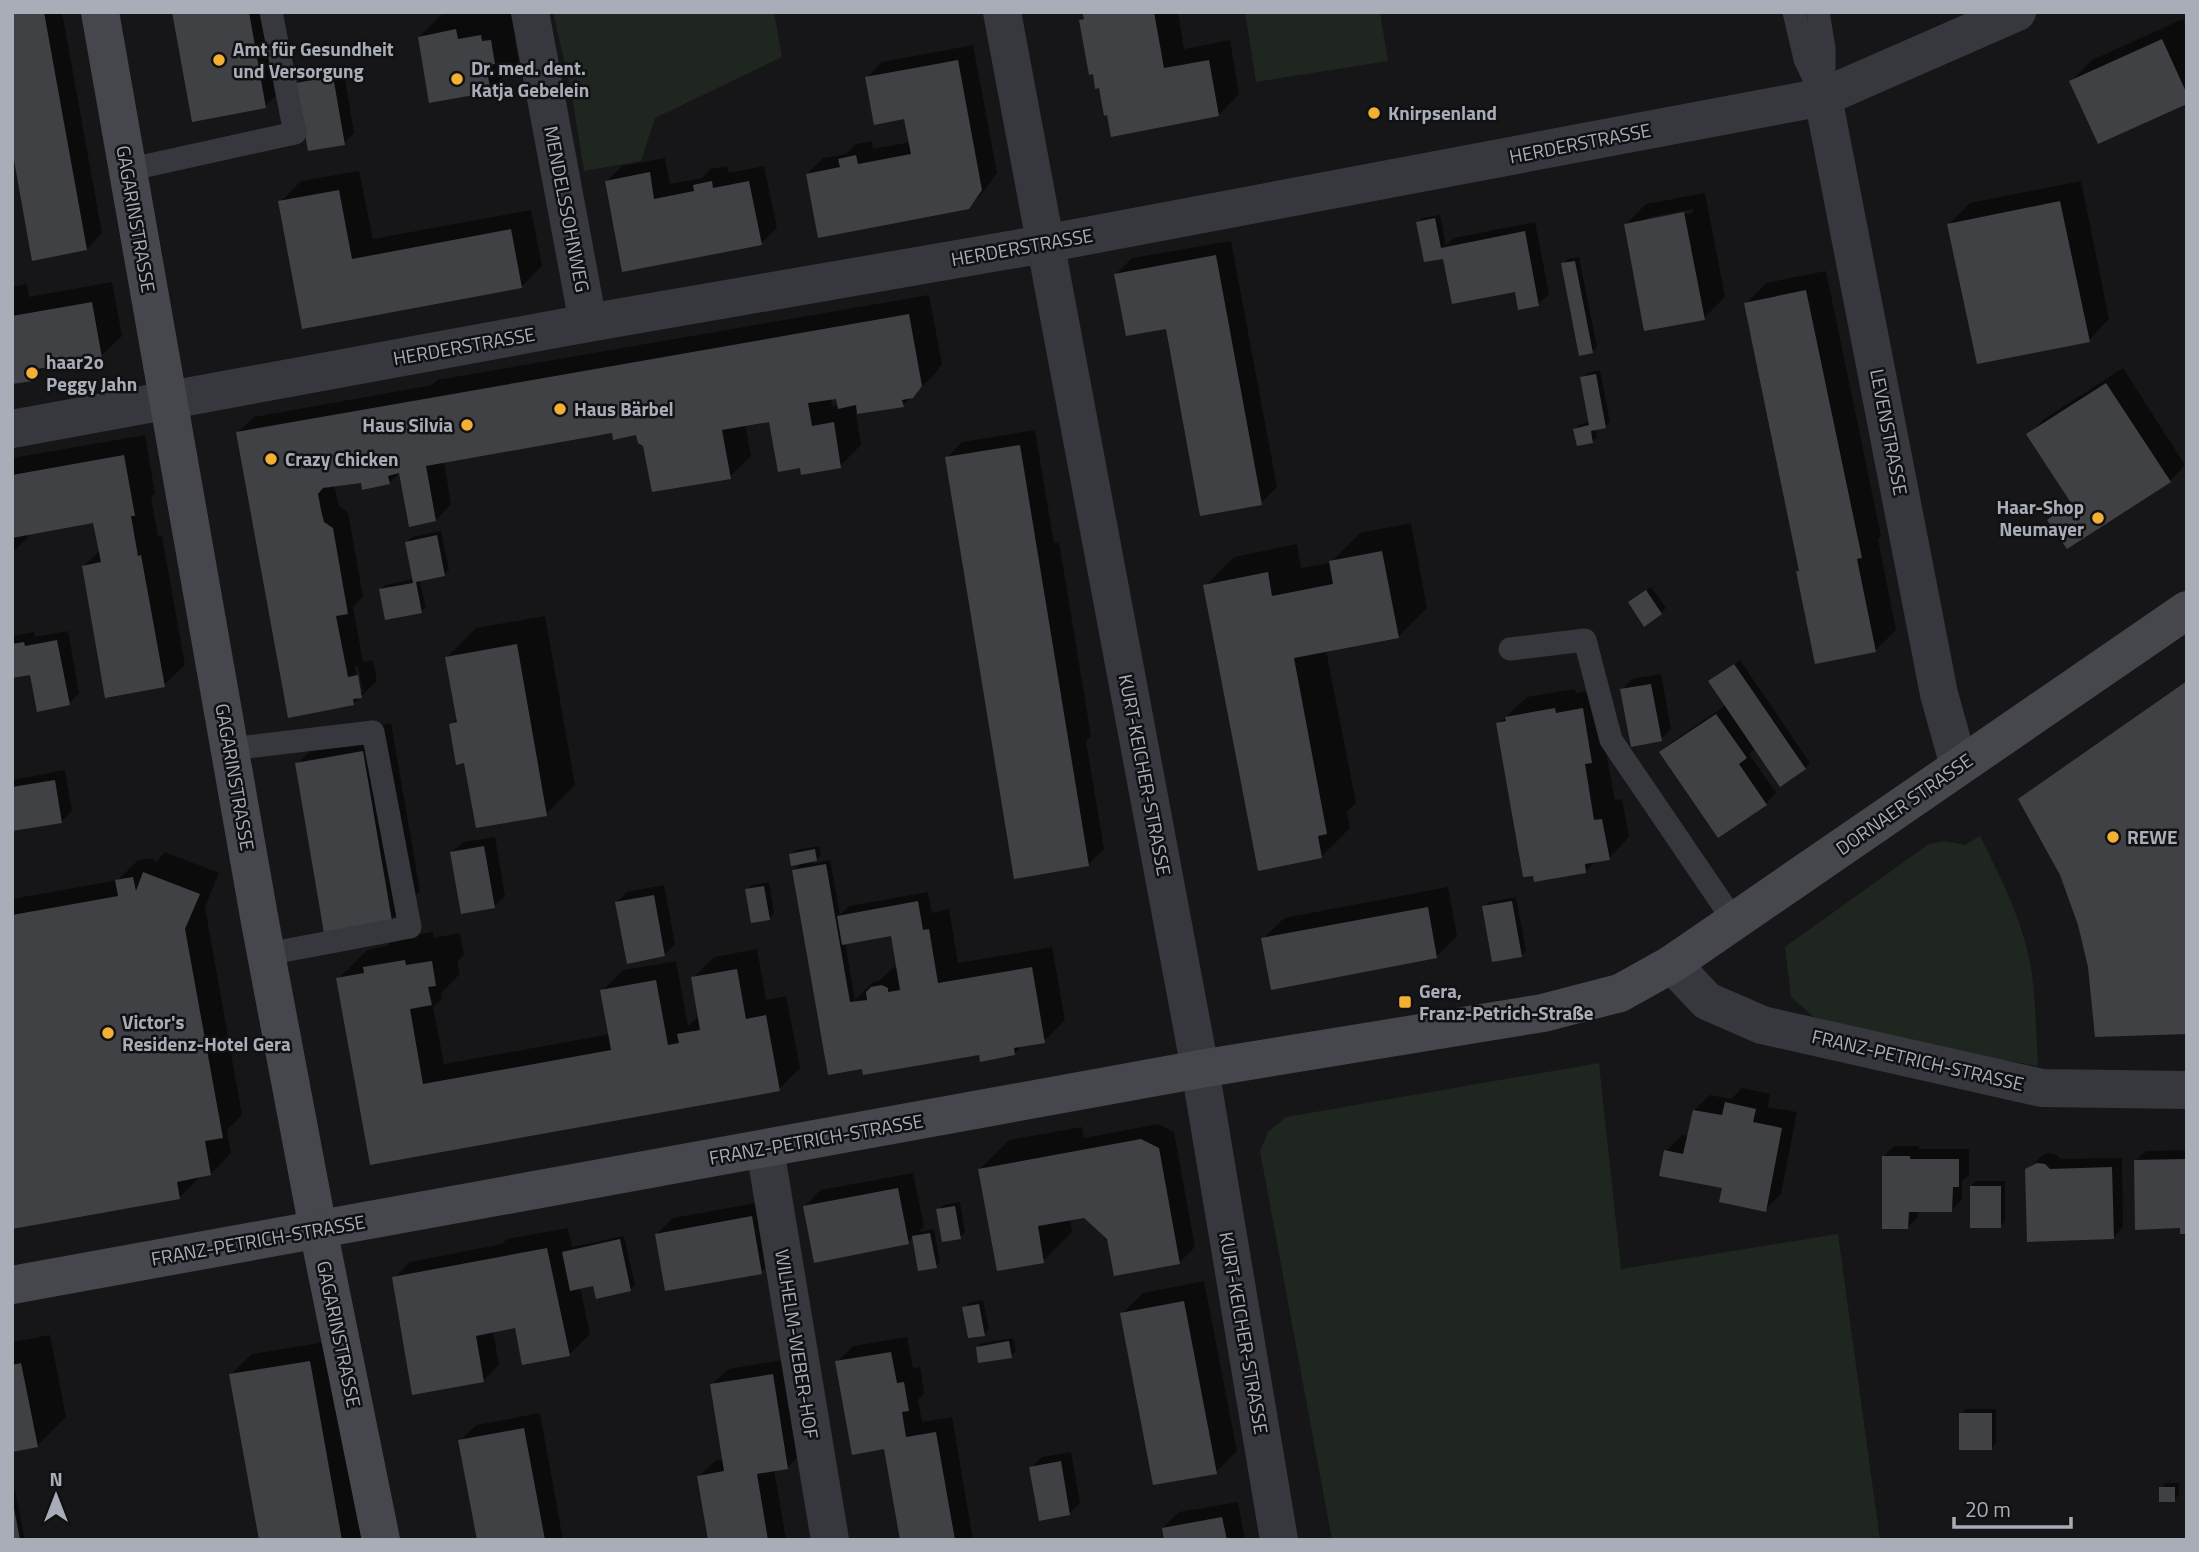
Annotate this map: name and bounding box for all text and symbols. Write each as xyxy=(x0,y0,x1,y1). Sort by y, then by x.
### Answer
place label: Amt für Gesundheit und Versorgung xyxy=(233,34,394,85)
marker: Amt für Gesundheit und Versorgung xyxy=(211,52,227,68)
place label: Dr. med. dent. Katja Gebelein xyxy=(471,53,589,104)
marker: Dr. med. dent. Katja Gebelein xyxy=(449,71,465,87)
place label: Knirpsenland xyxy=(1388,98,1497,127)
marker: Knirpsenland xyxy=(1366,105,1382,121)
street label: HERDERSTRASSE xyxy=(1507,115,1653,170)
street label: MENDELSSOHNWEG xyxy=(537,123,598,295)
street label: GAGARINSTRASSE xyxy=(109,143,164,295)
street label: HERDERSTRASSE xyxy=(949,220,1095,273)
street label: HERDERSTRASSE xyxy=(391,319,537,372)
place label: haar2o Peggy Jahn xyxy=(46,347,137,398)
marker: haar2o Peggy Jahn xyxy=(24,365,40,381)
street label: LEVENSTRASSE xyxy=(1863,366,1916,498)
place label: Haus Bärbel xyxy=(574,394,674,423)
marker: Haus Bärbel xyxy=(552,401,568,417)
place label: Haus Silvia xyxy=(362,410,453,439)
marker: Haus Silvia xyxy=(459,417,475,433)
place label: Crazy Chicken xyxy=(285,444,398,473)
marker: Crazy Chicken xyxy=(263,451,279,467)
place label: Haar-Shop Neumayer xyxy=(1996,492,2084,543)
marker: Haar-Shop Neumayer xyxy=(2090,510,2106,526)
street label: KURT-KEICHER-STRASSE xyxy=(1112,672,1179,878)
street label: GAGARINSTRASSE xyxy=(208,701,263,853)
street label: DORNAER STRASSE xyxy=(1829,745,1978,862)
place label: REWE xyxy=(2127,822,2178,851)
marker: REWE xyxy=(2105,829,2121,845)
place label: Gera, Franz-Petrich-Straße xyxy=(1419,976,1594,1027)
marker: Gera, Franz-Petrich-Straße xyxy=(1397,994,1413,1010)
place label: Victor's Residenz-Hotel Gera xyxy=(122,1007,291,1058)
street label: FRANZ-PETRICH-STRASSE xyxy=(1809,1021,2027,1098)
marker: Victor's Residenz-Hotel Gera xyxy=(100,1025,116,1041)
street label: FRANZ-PETRICH-STRASSE xyxy=(707,1105,925,1172)
street label: FRANZ-PETRICH-STRASSE xyxy=(149,1206,367,1273)
street label: KURT-KEICHER-STRASSE xyxy=(1212,1230,1277,1436)
street label: WILHELM-WEBER-HOF xyxy=(768,1247,827,1441)
street label: GAGARINSTRASSE xyxy=(310,1258,369,1410)
north arrow xyxy=(21,1461,91,1531)
text: N xyxy=(49,1464,63,1493)
scale bar xyxy=(1954,1486,2071,1530)
text: 20 m xyxy=(1965,1493,2011,1525)

